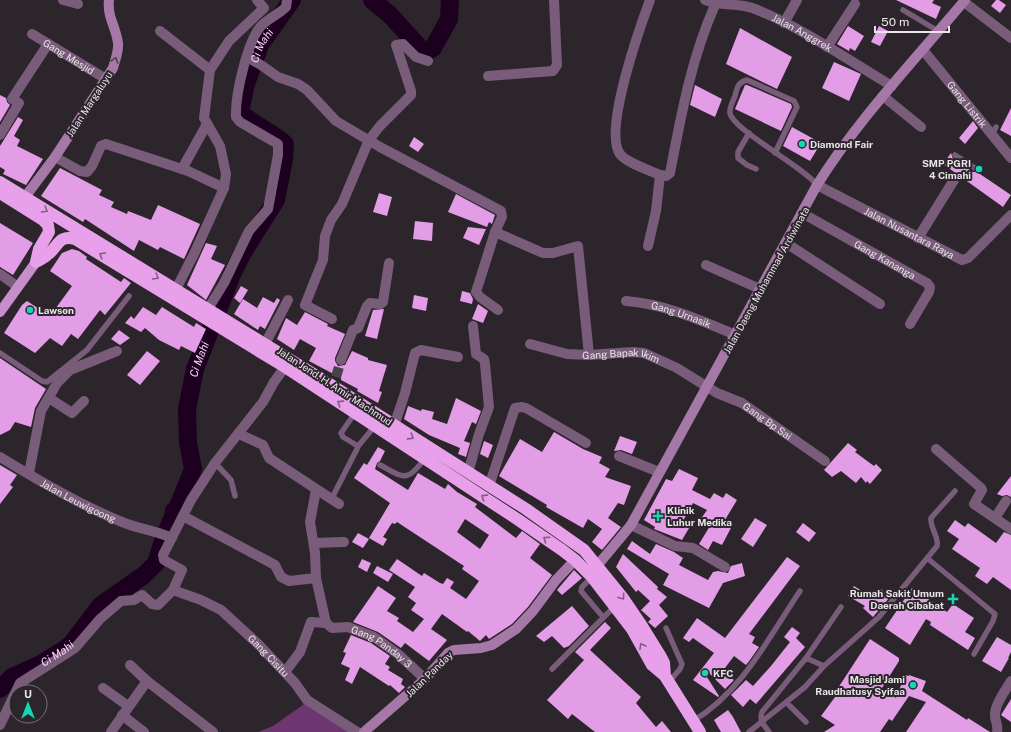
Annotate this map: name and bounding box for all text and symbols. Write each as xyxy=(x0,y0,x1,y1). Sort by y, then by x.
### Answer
scale bar xyxy=(875,8,949,34)
street label: Jalan Anggrek xyxy=(770,11,835,54)
text: 50 m xyxy=(881,15,909,29)
water label: Ci Mahi xyxy=(248,26,276,64)
street label: Gang Mesjid xyxy=(41,36,97,77)
one-way arrow xyxy=(110,56,119,63)
street label: Jalan Margaluyu xyxy=(63,69,115,139)
street label: Gang Listrik xyxy=(945,79,990,130)
place label: Diamond Fair xyxy=(810,138,873,150)
marker: Diamond Fair xyxy=(797,139,807,149)
place label: SMP PGRI 4 Cimahi xyxy=(922,157,971,181)
marker: SMP PGRI 4 Cimahi xyxy=(974,164,984,174)
street label: Jalan Daeng Muhammad Ardiwinata xyxy=(720,204,812,356)
one-way arrow xyxy=(41,205,48,212)
street label: Jalan Nusantara Raya xyxy=(862,205,956,261)
street label: Gang Kananga xyxy=(852,237,918,281)
one-way arrow xyxy=(99,253,106,260)
one-way arrow xyxy=(152,273,159,280)
street label: Gang Urnasik xyxy=(650,299,713,330)
place label: Lawson xyxy=(38,304,74,316)
marker: Lawson xyxy=(25,305,35,315)
water label: Ci Mahi xyxy=(188,340,211,378)
street label: Jalan Jend. H. Amir Machmud xyxy=(275,344,395,428)
street label: Gang Bapak Ikim xyxy=(582,346,662,365)
one-way arrow xyxy=(337,400,344,408)
street label: Gang Bp Sai xyxy=(741,400,794,442)
one-way arrow xyxy=(407,432,414,440)
street label: Jalan Leuwigoong xyxy=(39,477,118,525)
one-way arrow xyxy=(481,494,488,502)
place label: Klinik Luhur Medika xyxy=(667,504,732,528)
marker: Klinik Luhur Medika xyxy=(652,510,664,522)
one-way arrow xyxy=(544,537,551,544)
place label: Rumah Sakit Umum Daerah Cibabat xyxy=(850,587,944,611)
one-way arrow xyxy=(617,592,624,599)
marker: Rumah Sakit Umum Daerah Cibabat xyxy=(947,593,959,605)
street label: Gang Panday 3 xyxy=(350,623,415,670)
street label: Gang Cisitu xyxy=(246,632,292,679)
water label: Ci Mahi xyxy=(39,638,76,669)
one-way arrow xyxy=(639,643,646,650)
street label: Jalan Panday xyxy=(403,648,455,699)
place label: KFC xyxy=(713,667,734,679)
marker: KFC xyxy=(700,668,710,678)
place label: Masjid Jami Raudhatusy Syifaa xyxy=(815,673,905,697)
marker: Masjid Jami Raudhatusy Syifaa xyxy=(908,680,918,690)
north arrow xyxy=(8,684,48,724)
text: U xyxy=(24,688,32,700)

